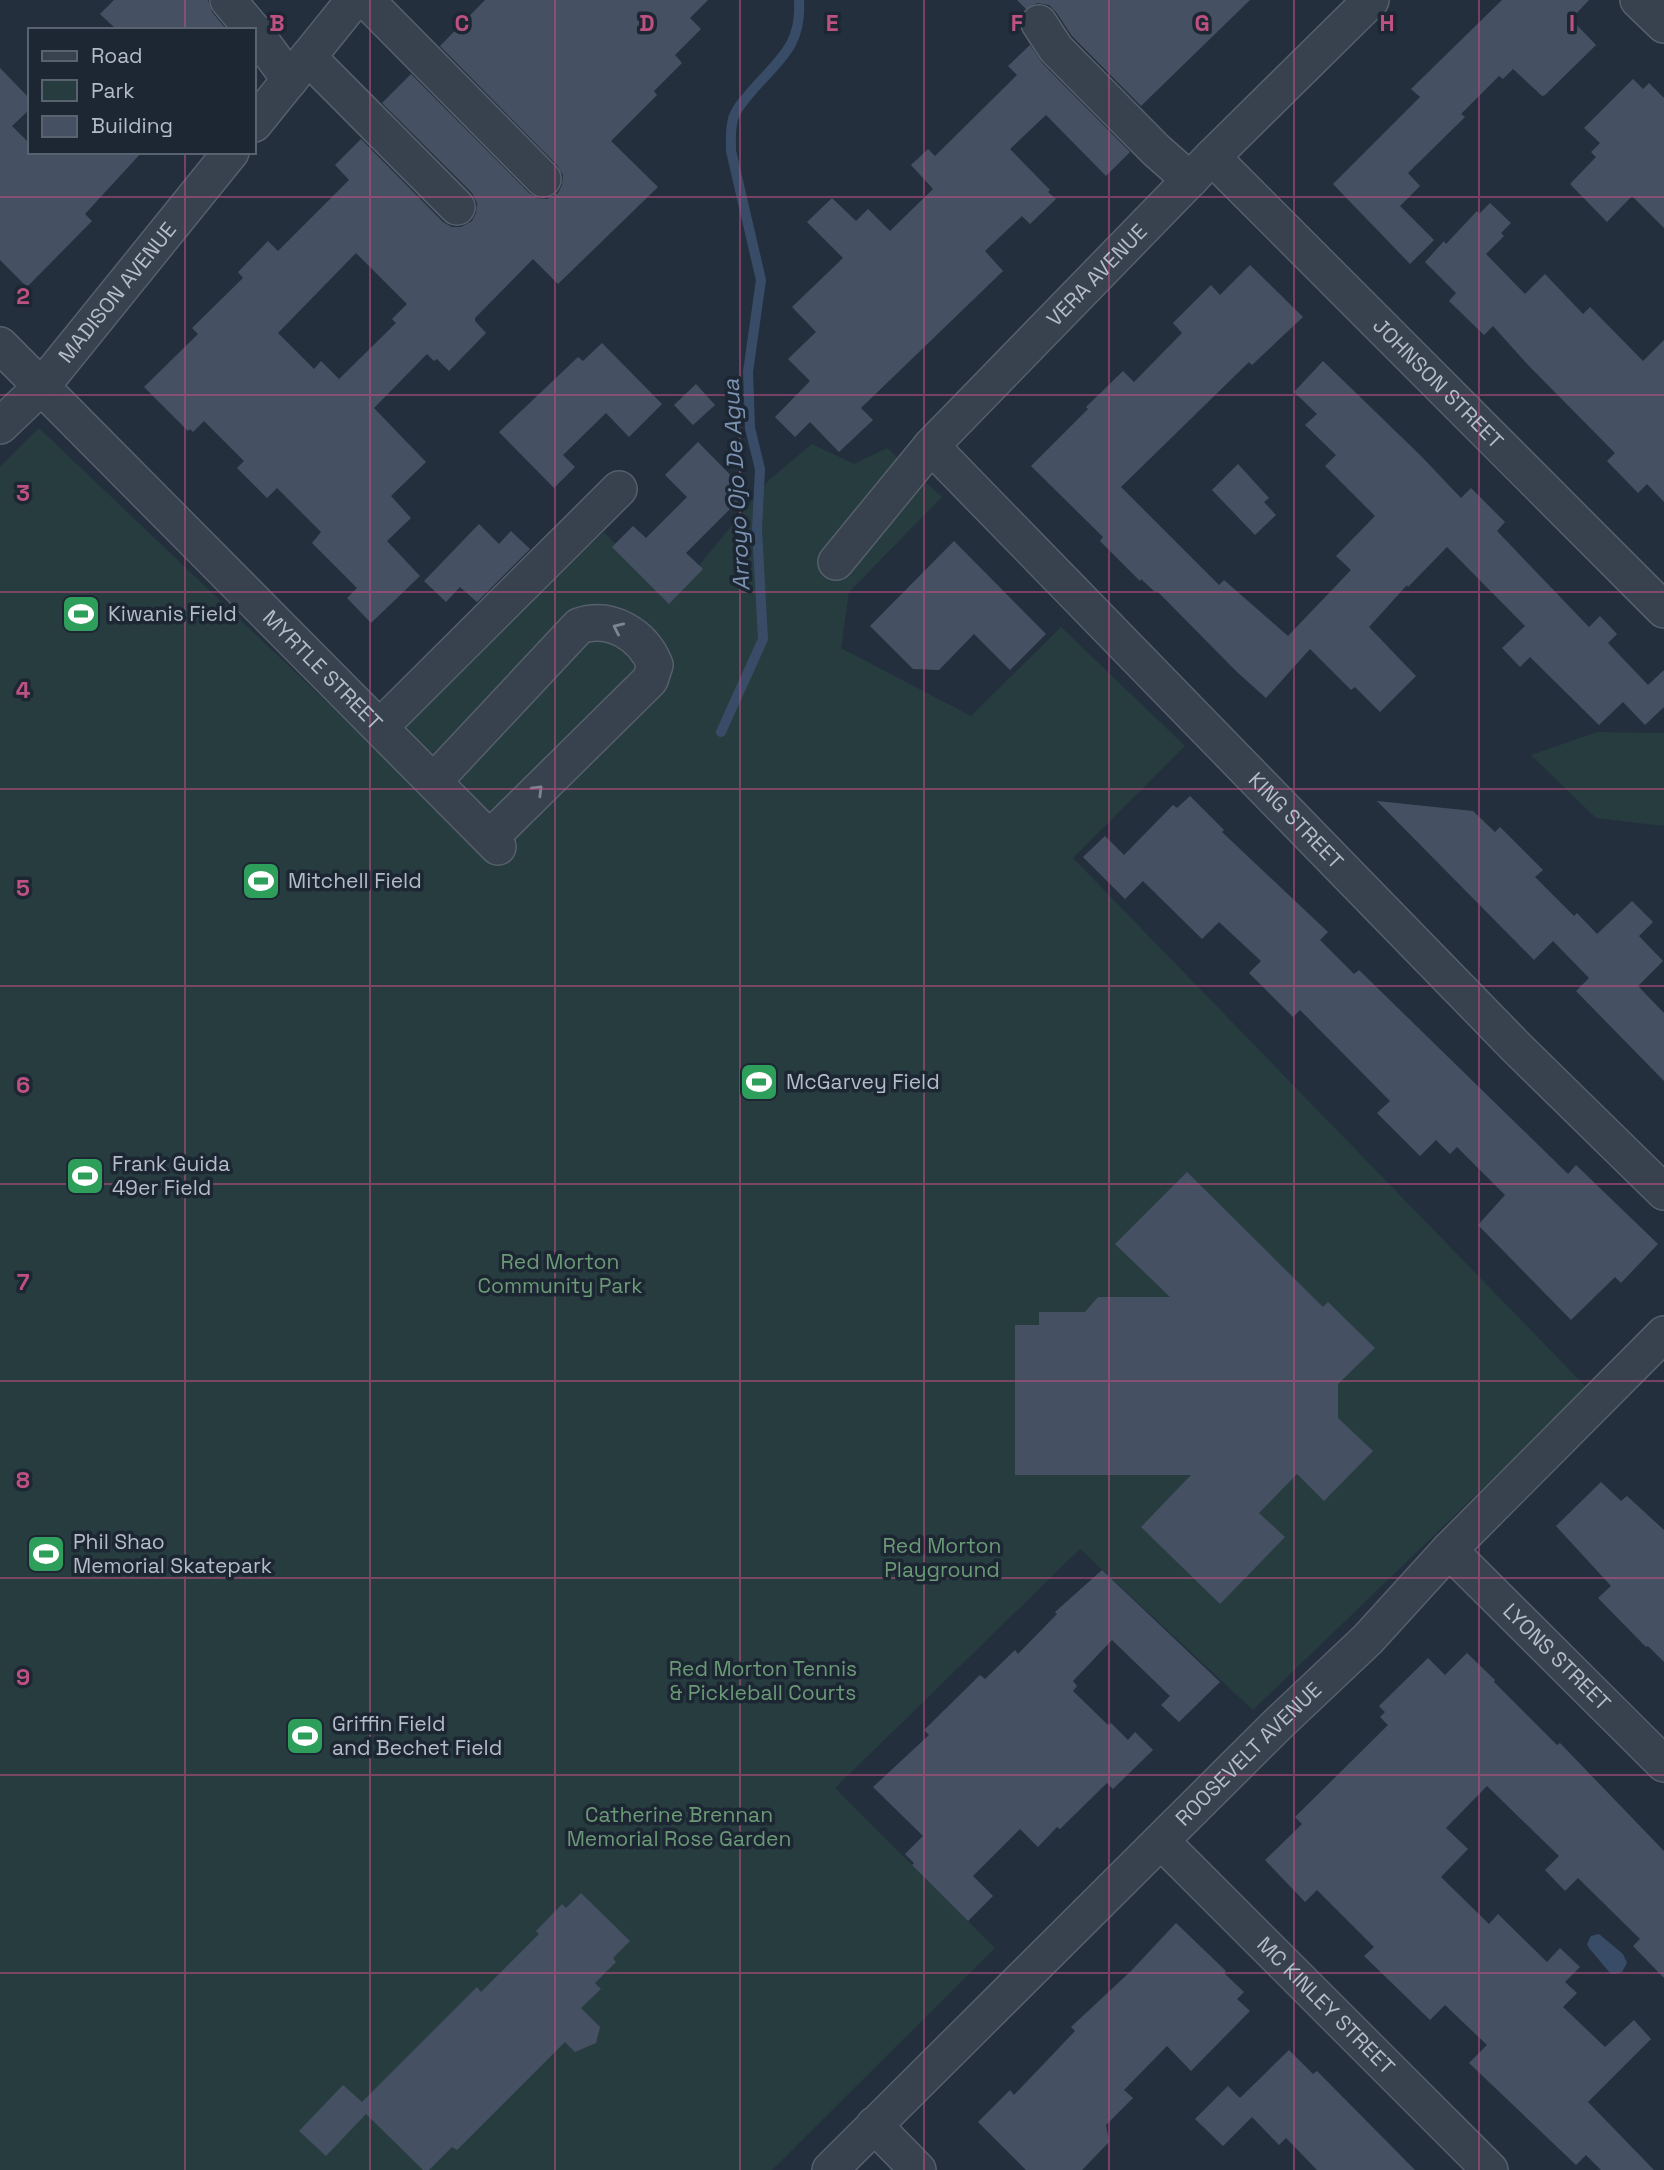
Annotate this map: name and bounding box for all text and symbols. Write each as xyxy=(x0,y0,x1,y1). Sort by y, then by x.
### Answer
text: B xyxy=(269,8,285,38)
text: C xyxy=(455,8,469,38)
text: D xyxy=(639,8,655,38)
text: E xyxy=(826,8,838,38)
text: F xyxy=(1011,8,1023,38)
text: G xyxy=(1194,8,1210,38)
text: H xyxy=(1379,8,1395,38)
text: I xyxy=(1569,8,1575,38)
legend xyxy=(28,28,256,154)
text: Road xyxy=(91,42,143,69)
text: Park xyxy=(91,77,135,104)
text: Building xyxy=(91,112,173,139)
street label: MADISON AVENUE xyxy=(52,216,182,368)
street label: VERA AVENUE xyxy=(1041,218,1153,332)
text: 2 xyxy=(16,281,30,311)
street label: JOHNSON STREET xyxy=(1367,312,1509,454)
water label: Arroyo Ojo De Agua xyxy=(715,378,757,592)
text: 3 xyxy=(16,478,30,508)
sports icon: Kiwanis Field xyxy=(60,593,102,635)
place label: Kiwanis Field xyxy=(108,600,237,627)
street label: MYRTLE STREET xyxy=(257,604,388,736)
one-way arrow xyxy=(613,622,625,636)
text: 4 xyxy=(16,675,31,705)
street label: KING STREET xyxy=(1243,766,1349,875)
one-way arrow xyxy=(530,786,543,799)
sports icon: Mitchell Field xyxy=(240,860,282,902)
place label: Mitchell Field xyxy=(288,867,422,894)
text: 5 xyxy=(16,873,30,903)
sports icon: McGarvey Field xyxy=(738,1061,780,1103)
place label: McGarvey Field xyxy=(786,1068,940,1095)
text: 6 xyxy=(16,1070,30,1100)
place label: Frank Guida 49er Field xyxy=(112,1150,230,1201)
sports icon: Frank Guida 49er Field xyxy=(64,1155,106,1197)
park label: Red Morton Community Park xyxy=(478,1248,642,1299)
text: 7 xyxy=(17,1267,30,1297)
text: 8 xyxy=(16,1465,30,1495)
place label: Phil Shao Memorial Skatepark xyxy=(73,1528,272,1579)
park label: Red Morton Playground xyxy=(883,1532,1001,1583)
sports icon: Phil Shao Memorial Skatepark xyxy=(25,1533,67,1575)
street label: LYONS STREET xyxy=(1497,1597,1617,1716)
park label: Red Morton Tennis & Pickleball Courts xyxy=(669,1655,857,1706)
text: 9 xyxy=(16,1662,30,1692)
street label: ROOSEVELT AVENUE xyxy=(1169,1676,1327,1831)
place label: Griffin Field and Bechet Field xyxy=(332,1710,502,1761)
sports icon: Griffin Field and Bechet Field xyxy=(284,1715,326,1757)
park label: Catherine Brennan Memorial Rose Garden xyxy=(567,1801,791,1852)
street label: MC KINLEY STREET xyxy=(1251,1931,1401,2080)

